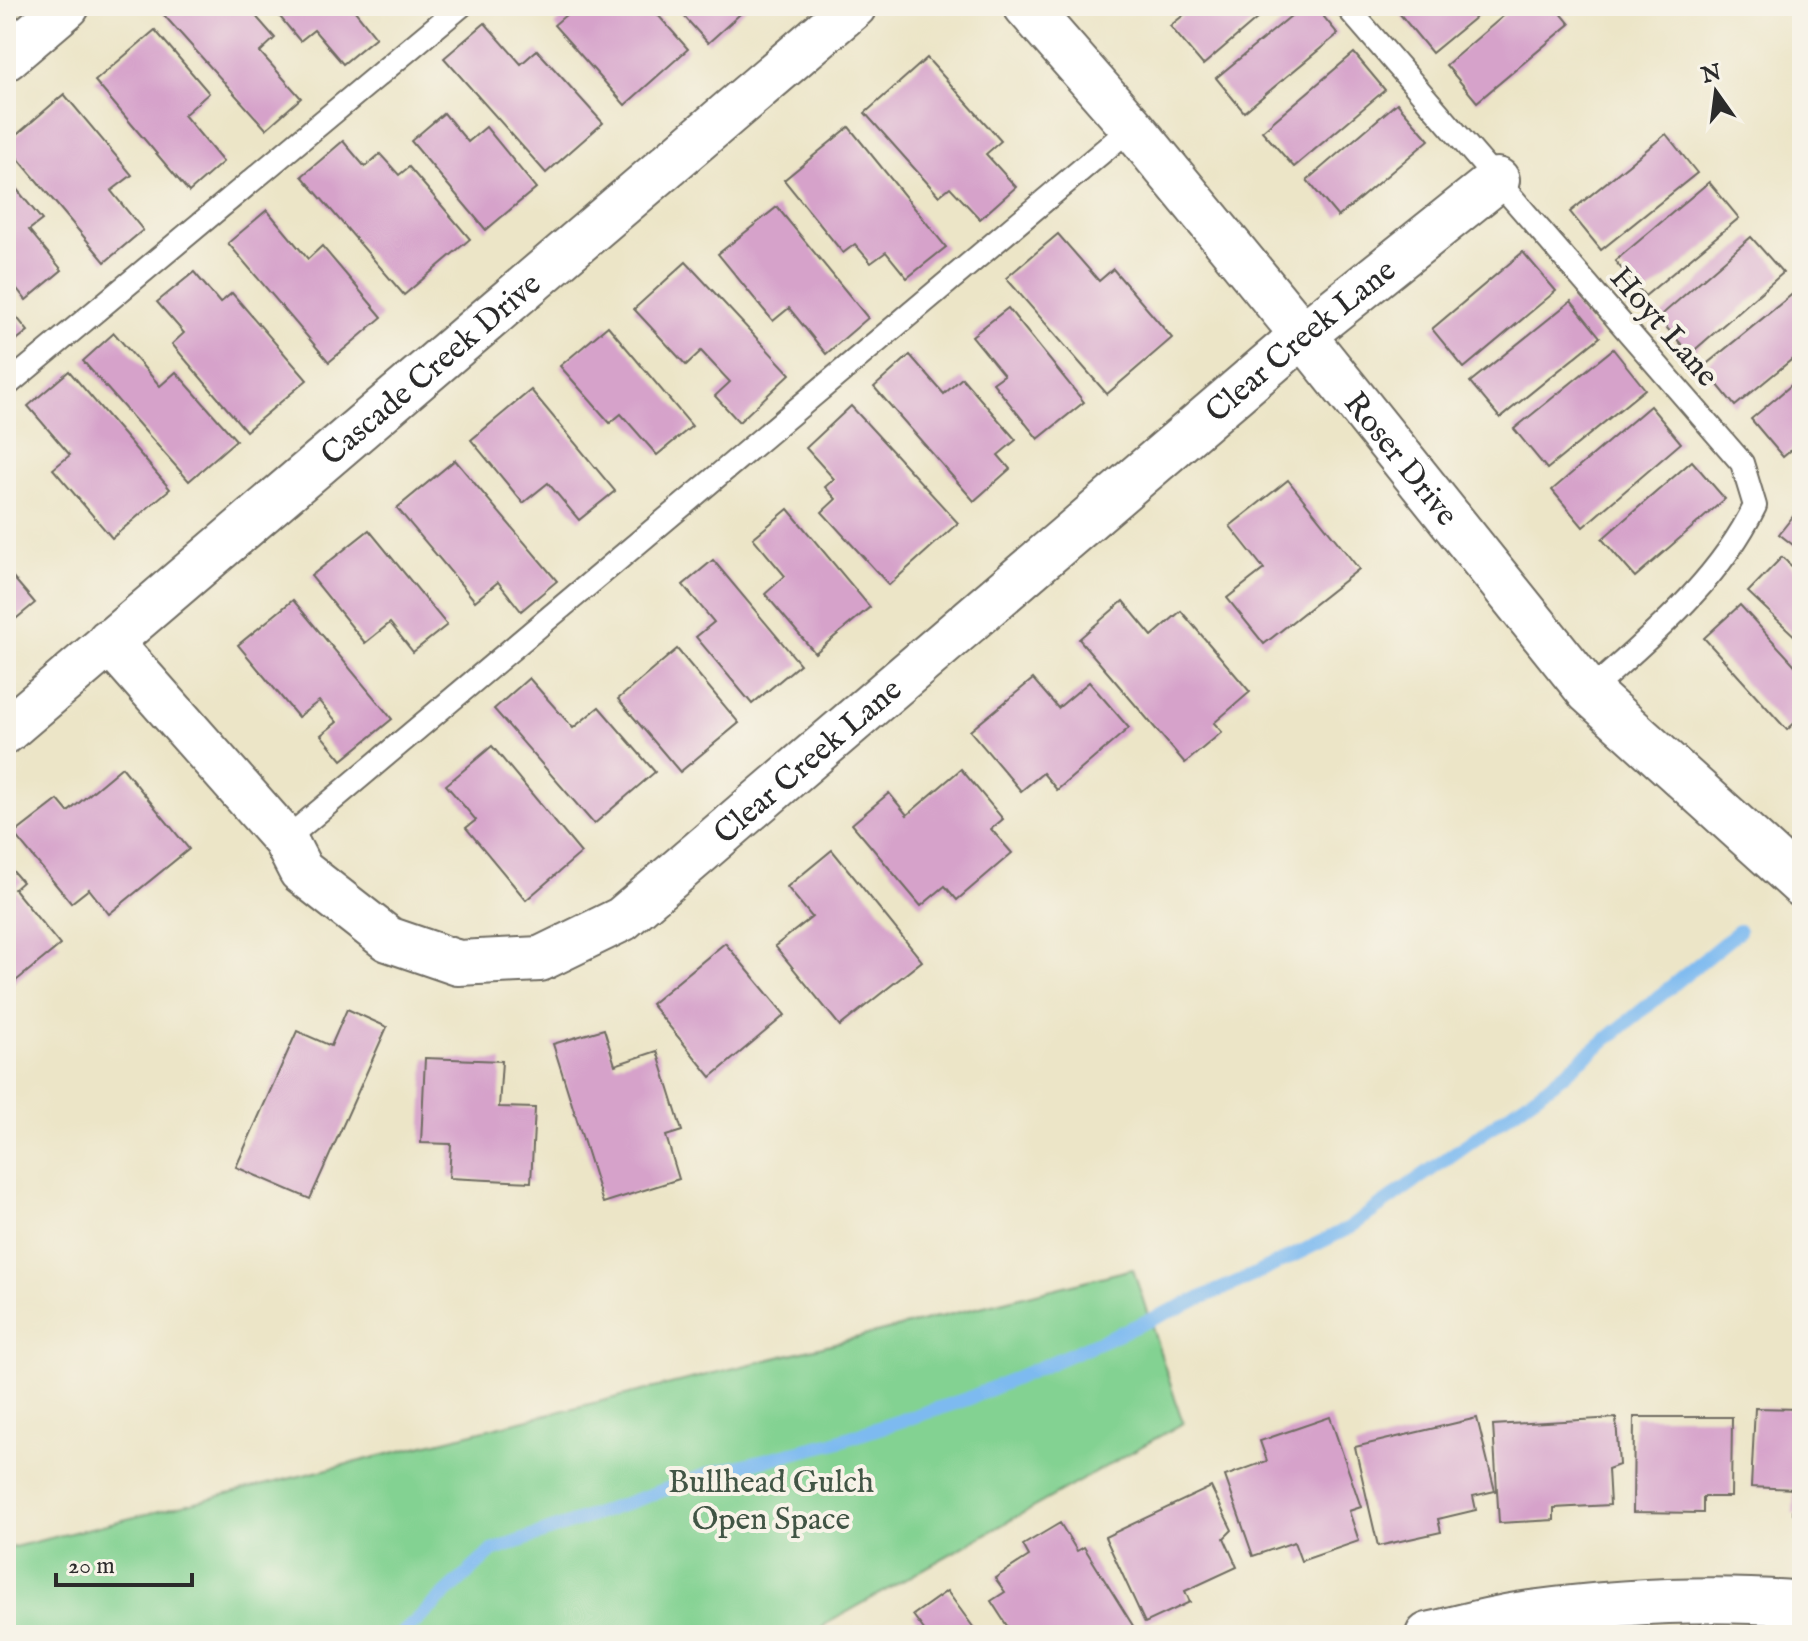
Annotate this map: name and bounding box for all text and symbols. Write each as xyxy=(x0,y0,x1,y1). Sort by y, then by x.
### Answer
north arrow xyxy=(1676,52,1756,132)
text: N xyxy=(1698,59,1724,91)
street label: Clear Creek Lane xyxy=(1198,251,1405,432)
street label: Hoyt Lane xyxy=(1600,259,1726,396)
street label: Cascade Creek Drive xyxy=(313,265,550,476)
street label: Roser Drive xyxy=(1334,384,1466,535)
street label: Clear Creek Lane xyxy=(706,670,911,854)
park label: Bullhead Gulch Open Space xyxy=(668,1463,874,1541)
scale bar xyxy=(56,1537,192,1587)
text: 20 m xyxy=(68,1551,115,1582)

